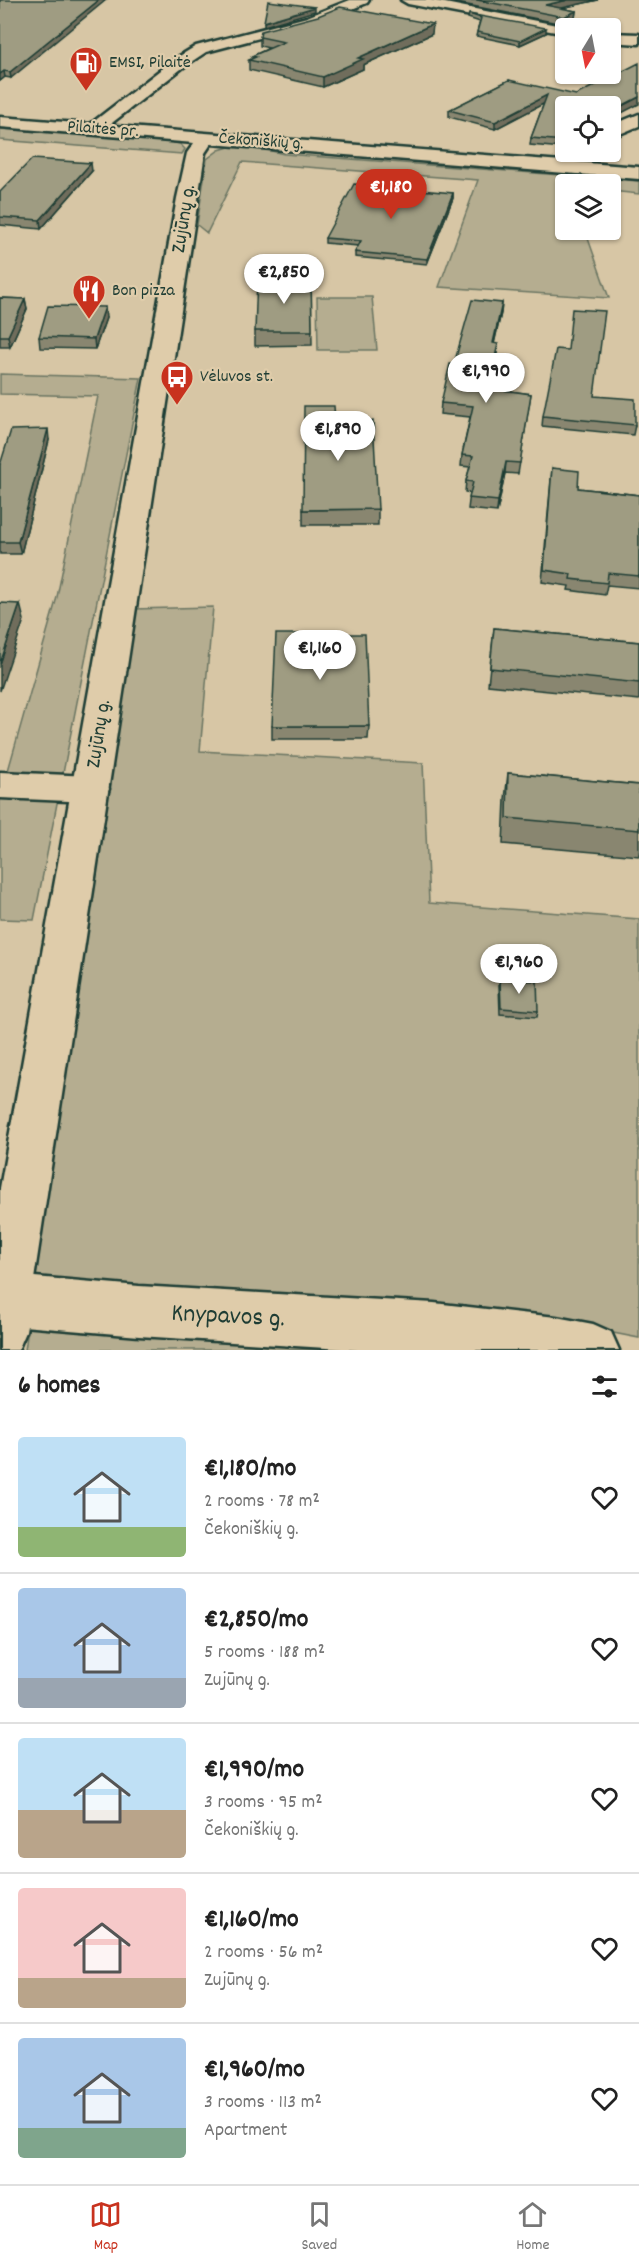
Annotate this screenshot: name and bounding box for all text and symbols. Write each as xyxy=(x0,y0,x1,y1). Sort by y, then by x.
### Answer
north arrow xyxy=(555,18,621,84)
map controls xyxy=(555,18,621,240)
fuel station icon: EMSI, Pilaitė xyxy=(68,45,104,92)
place label: EMSI, Pilaitė xyxy=(109,51,191,76)
button: locate xyxy=(555,96,621,162)
street label: Pilaitės pr. xyxy=(66,115,140,145)
street label: Čekoniškių g. xyxy=(218,127,304,157)
pin: €1,180 xyxy=(342,169,440,220)
text: €1,180 xyxy=(370,174,412,202)
button: layers xyxy=(555,174,621,240)
street label: Zujūnų g. xyxy=(165,183,205,255)
pin: €2,850 xyxy=(235,254,333,305)
text: €2,850 xyxy=(258,259,310,287)
restaurant icon: Bon pizza xyxy=(71,273,107,320)
place label: Bon pizza xyxy=(112,279,175,304)
pin: €1,990 xyxy=(437,353,535,404)
text: €1,990 xyxy=(462,358,510,386)
bus stop icon: Vėluvos st. xyxy=(159,359,195,406)
place label: Vėluvos st. xyxy=(200,365,273,390)
pin: €1,890 xyxy=(289,411,387,462)
text: €1,890 xyxy=(314,416,362,444)
pin: €1,160 xyxy=(271,630,369,681)
text: €1,160 xyxy=(298,635,342,663)
street label: Zujūnų g. xyxy=(80,698,120,770)
pin: €1,960 xyxy=(470,944,568,995)
text: €1,960 xyxy=(494,949,544,977)
street label: Knypavos g. xyxy=(170,1296,286,1338)
text: 6 homes xyxy=(18,1368,100,1405)
icon: filters xyxy=(588,1370,621,1403)
text: €1,180/mo xyxy=(204,1451,296,1488)
icon: home xyxy=(66,1461,138,1533)
icon: heart xyxy=(588,1481,621,1514)
text: 2 rooms · 78 m² xyxy=(204,1488,320,1516)
text: Čekoniškių g. xyxy=(204,1516,298,1544)
text: €2,850/mo xyxy=(204,1602,308,1639)
icon: home xyxy=(66,1612,138,1684)
icon: heart xyxy=(588,1632,621,1665)
text: 5 rooms · 188 m² xyxy=(204,1639,325,1667)
text: Zujūnų g. xyxy=(204,1667,270,1695)
text: €1,990/mo xyxy=(204,1752,304,1789)
icon: home xyxy=(66,1762,138,1834)
icon: heart xyxy=(588,1782,621,1815)
text: 3 rooms · 95 m² xyxy=(204,1789,323,1817)
text: Čekoniškių g. xyxy=(204,1817,298,1845)
text: €1,160/mo xyxy=(204,1902,299,1939)
icon: home xyxy=(66,1912,138,1984)
icon: heart xyxy=(588,1932,621,1965)
text: 2 rooms · 56 m² xyxy=(204,1939,323,1967)
text: Zujūnų g. xyxy=(204,1967,270,1995)
text: €1,960/mo xyxy=(204,2052,305,2089)
icon: home xyxy=(66,2062,138,2134)
icon: heart xyxy=(588,2082,621,2115)
text: 3 rooms · 113 m² xyxy=(204,2089,322,2117)
text: Apartment xyxy=(204,2117,287,2145)
tab: Map xyxy=(89,2198,122,2257)
tab: Saved xyxy=(301,2198,337,2257)
tab: Home xyxy=(516,2198,550,2257)

